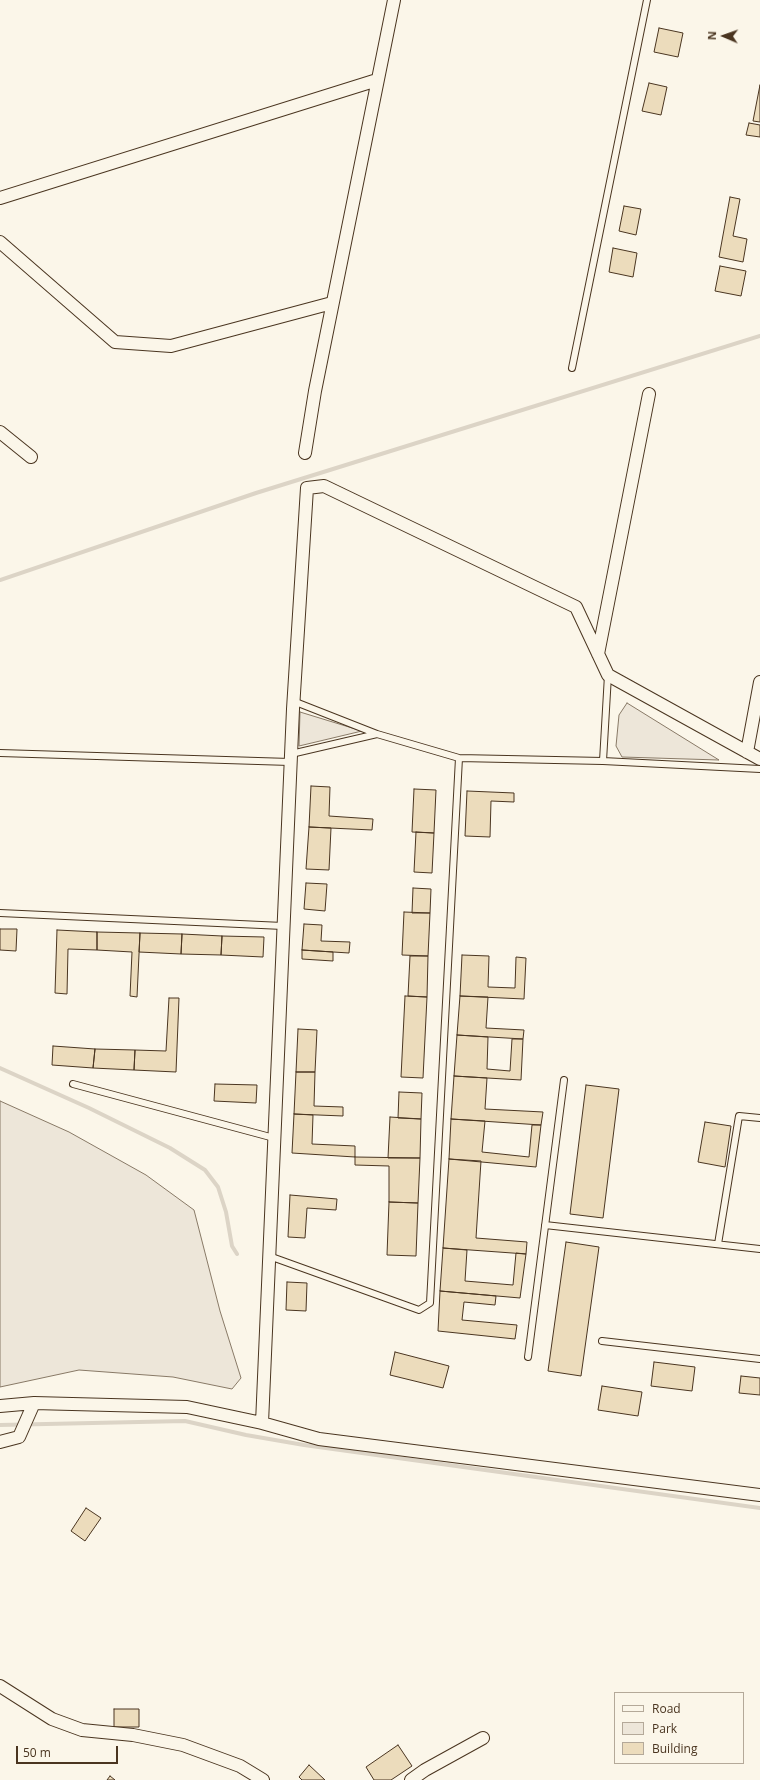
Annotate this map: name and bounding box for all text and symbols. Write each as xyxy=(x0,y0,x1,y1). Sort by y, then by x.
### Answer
north arrow xyxy=(704,16,744,56)
text: N xyxy=(704,31,719,40)
legend xyxy=(614,1692,744,1764)
text: Road xyxy=(652,1700,681,1717)
text: Park xyxy=(652,1720,677,1737)
scale bar xyxy=(18,1738,120,1764)
text: Building xyxy=(652,1740,697,1757)
text: 50 m xyxy=(23,1744,51,1761)

